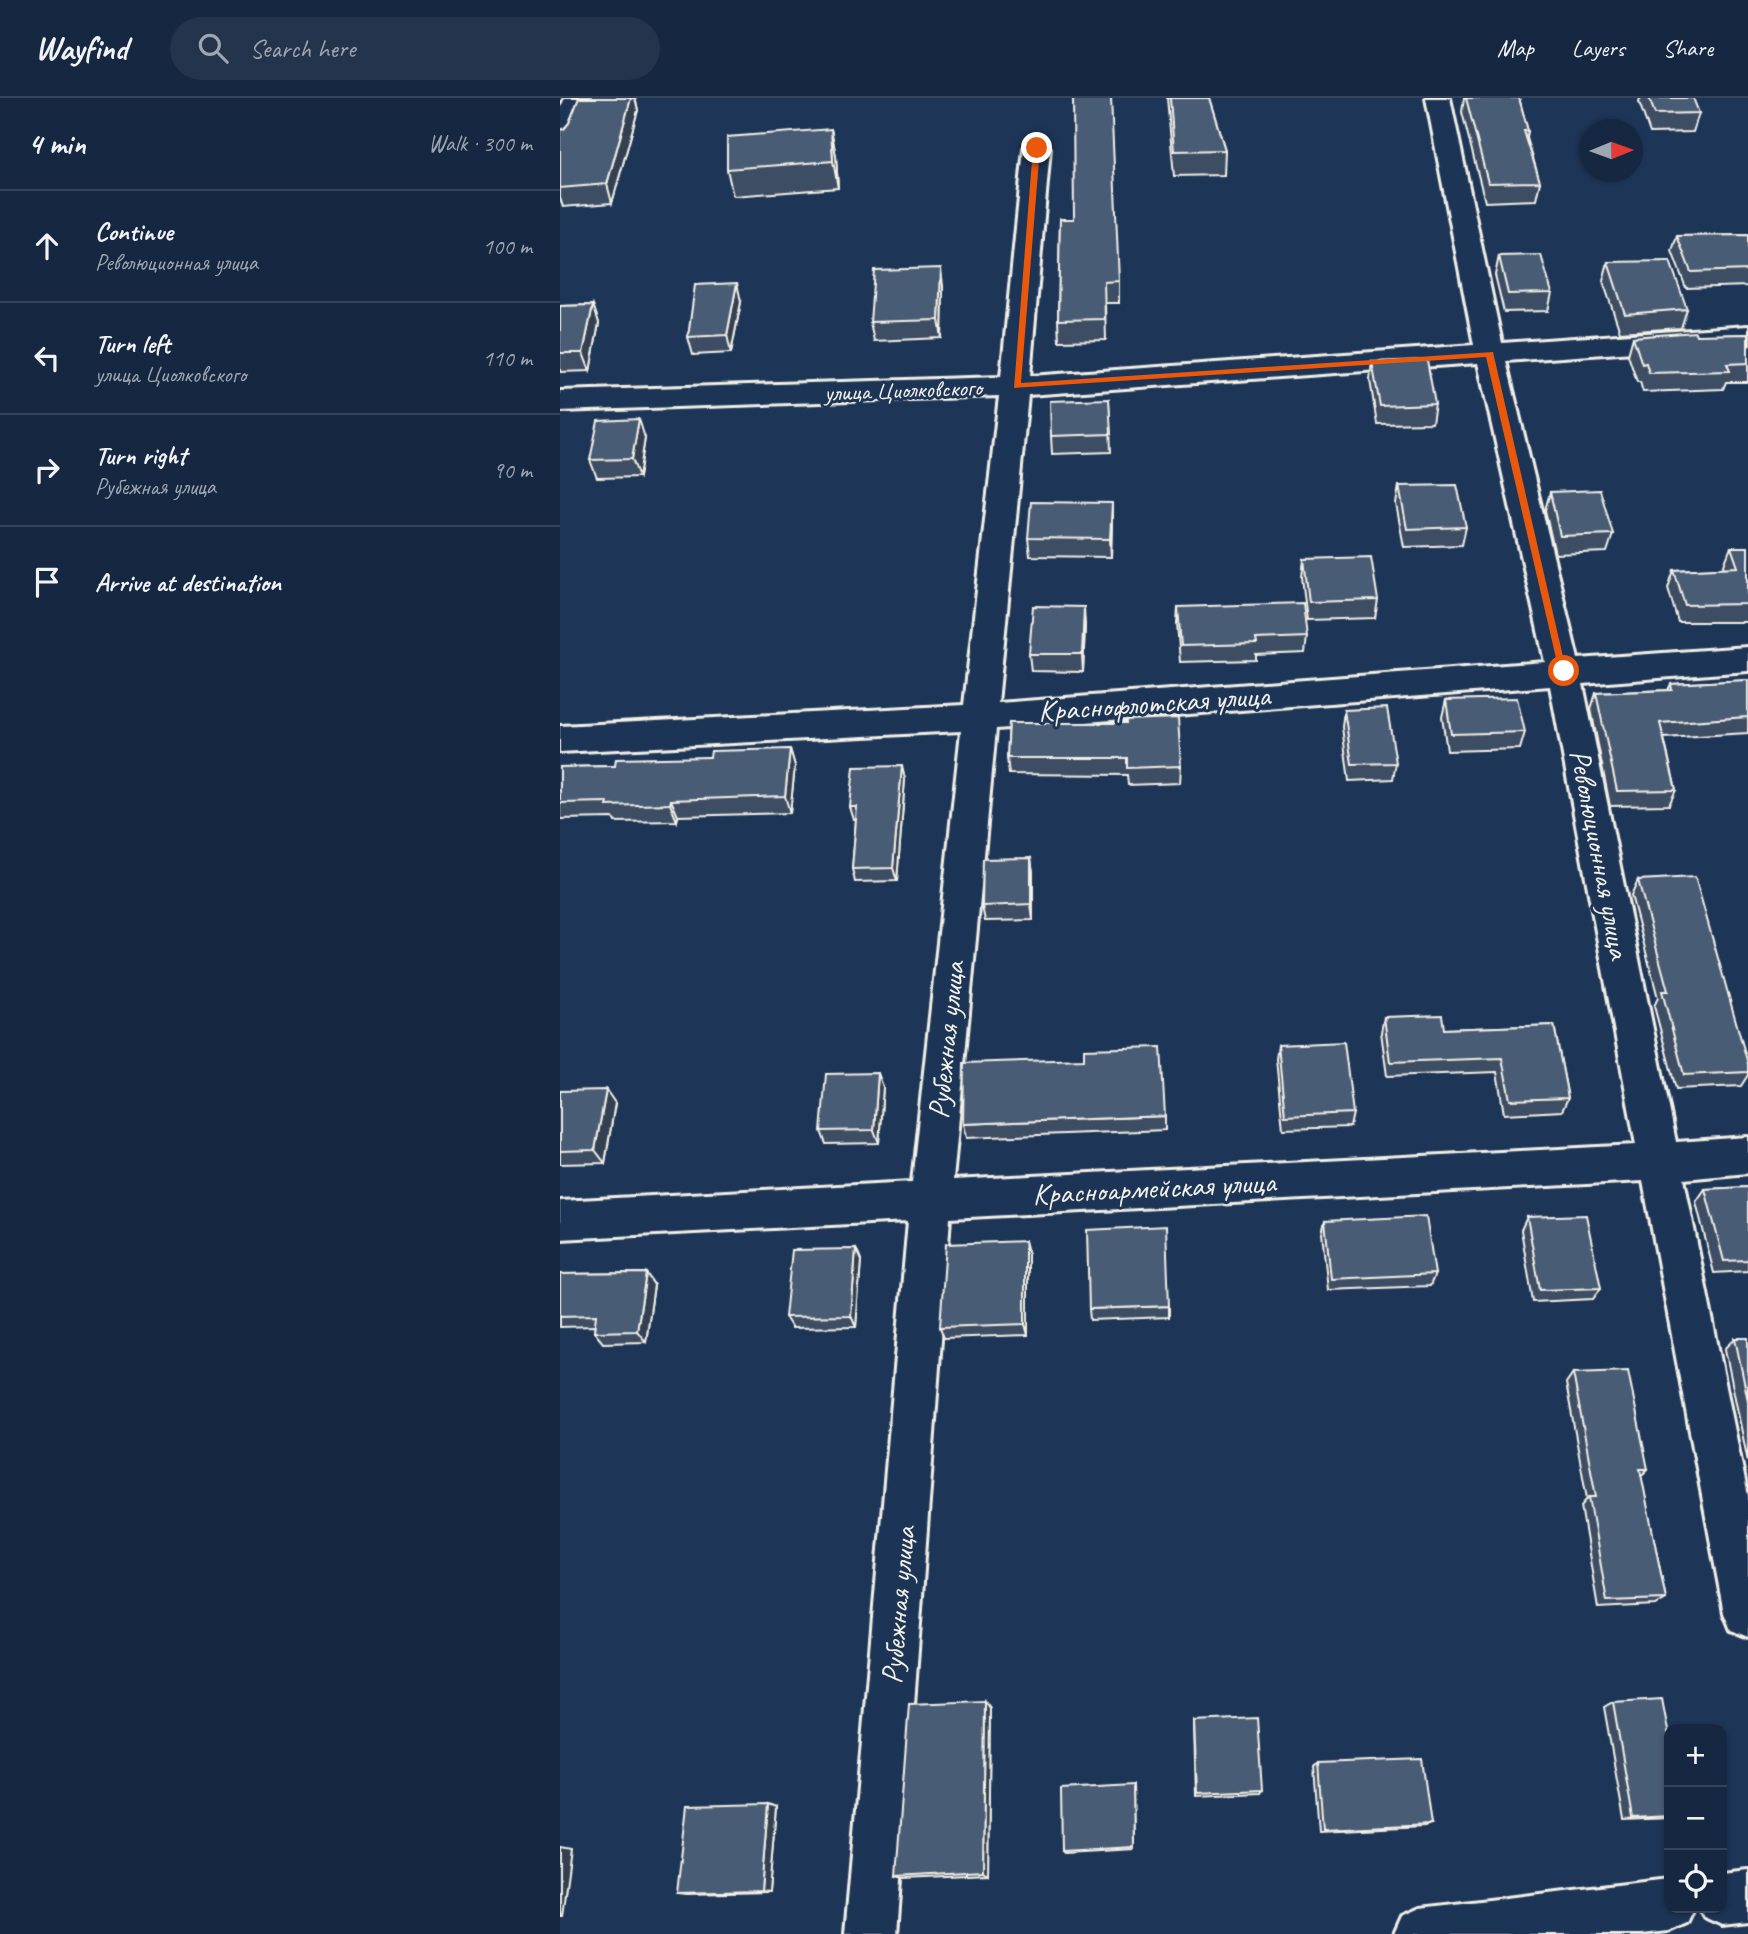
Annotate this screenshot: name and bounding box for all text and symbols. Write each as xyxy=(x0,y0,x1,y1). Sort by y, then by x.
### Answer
search box xyxy=(170,17,660,80)
text: Wayfind xyxy=(35,27,128,69)
icon: search xyxy=(194,29,232,67)
text: Search here xyxy=(250,32,356,65)
text: Map xyxy=(1497,33,1534,63)
text: Layers xyxy=(1572,33,1625,63)
text: Share xyxy=(1663,33,1713,63)
north arrow xyxy=(1580,119,1643,182)
text: 4 min xyxy=(28,125,85,163)
text: Walk · 300 m xyxy=(428,129,532,158)
route end xyxy=(1021,132,1052,163)
text: Continue xyxy=(95,215,173,248)
icon: ahead xyxy=(28,227,66,265)
text: 100 m xyxy=(483,232,532,261)
text: Революционная улица xyxy=(95,248,258,277)
text: Turn left xyxy=(95,327,170,360)
icon: left xyxy=(28,339,66,377)
text: 110 m xyxy=(483,344,532,373)
text: улица Циолковского xyxy=(95,360,246,389)
street label: улица Циолковского xyxy=(822,372,985,408)
text: Turn right xyxy=(95,439,186,472)
icon: right xyxy=(28,451,66,489)
text: 90 m xyxy=(493,456,532,485)
text: Рубежная улица xyxy=(95,472,216,501)
icon: arrive xyxy=(28,563,66,601)
text: Arrive at destination xyxy=(95,566,281,599)
route start xyxy=(1548,655,1579,686)
street label: Краснофлотская улица xyxy=(1037,676,1273,730)
street label: Революционная улица xyxy=(1561,746,1639,964)
street label: Рубежная улица xyxy=(919,958,973,1120)
street label: Красноармейская улица xyxy=(1031,1163,1278,1213)
street label: Рубежная улица xyxy=(872,1523,924,1685)
map controls xyxy=(1664,1724,1727,1913)
button: + xyxy=(1664,1724,1727,1787)
button: − xyxy=(1664,1787,1727,1850)
button: locate xyxy=(1664,1850,1727,1913)

